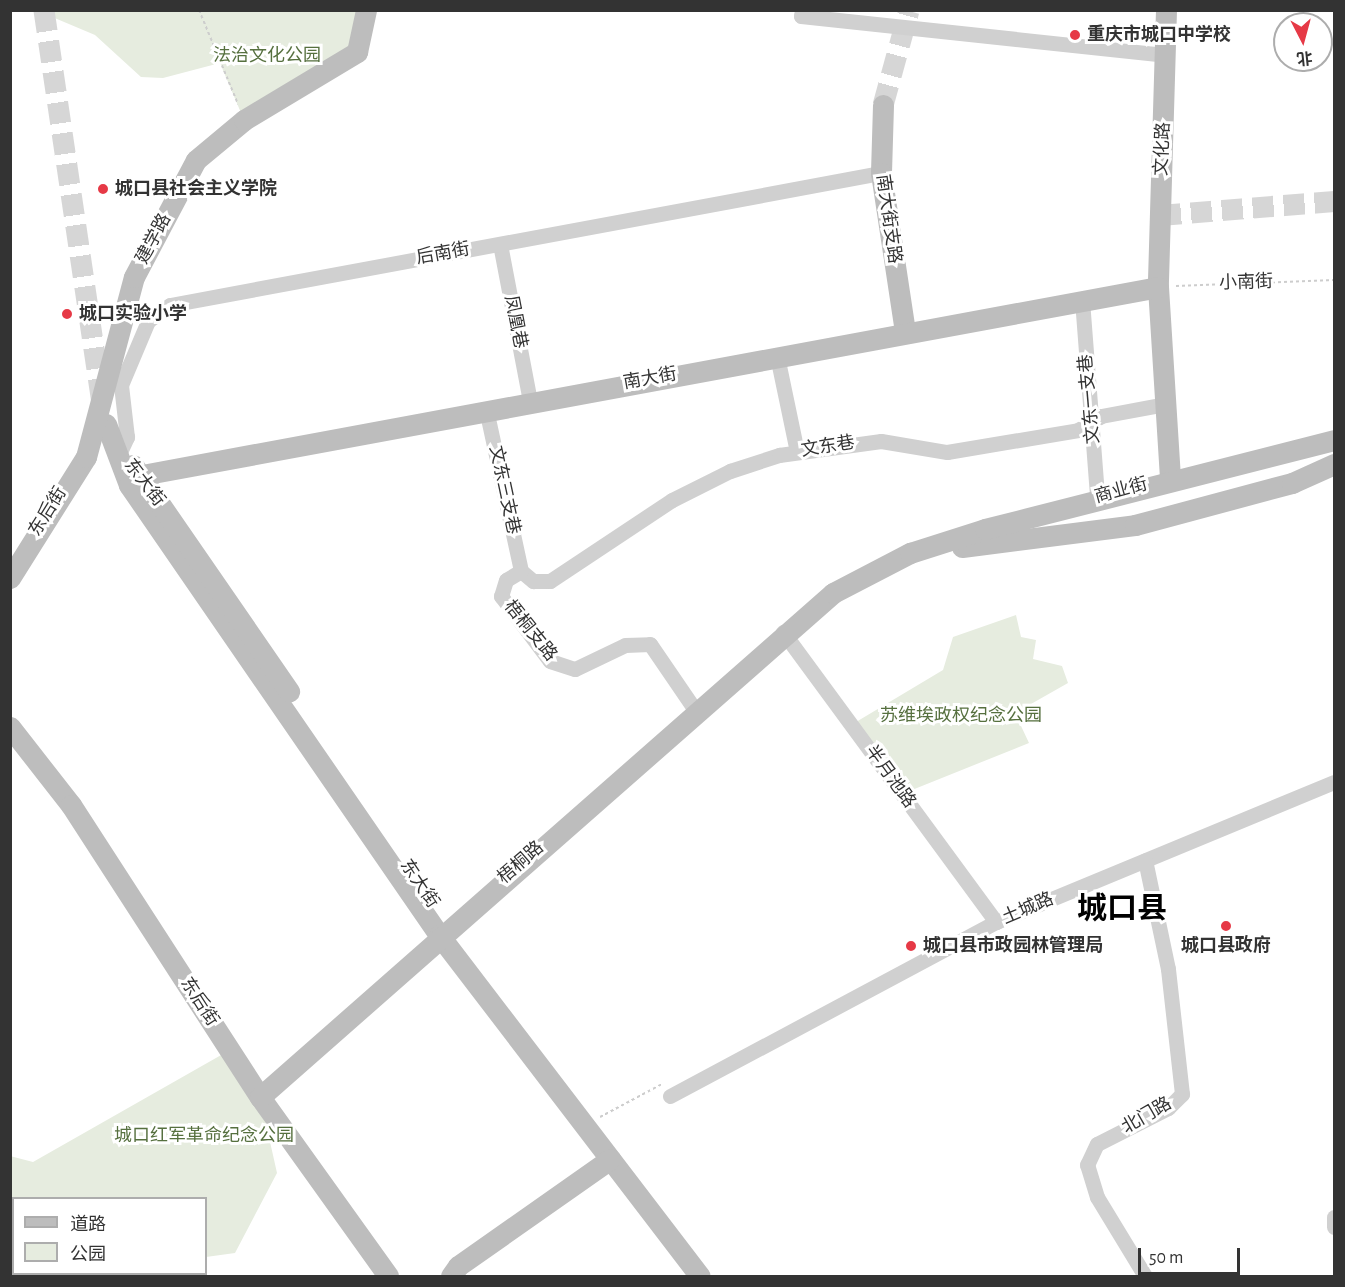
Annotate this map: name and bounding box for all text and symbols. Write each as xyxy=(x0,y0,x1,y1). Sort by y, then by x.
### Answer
north arrow xyxy=(1273,12,1333,72)
place label: 重庆市城口中学校 xyxy=(1087,24,1231,46)
marker: 重庆市城口中学校 xyxy=(1068,28,1082,42)
park label: 法治文化公园 xyxy=(213,45,321,67)
text: 北 xyxy=(1296,49,1313,67)
street label: 文化路 xyxy=(1151,121,1175,177)
street label: 南大街支路 xyxy=(871,173,905,265)
place label: 城口县社会主义学院 xyxy=(115,178,277,200)
marker: 城口县社会主义学院 xyxy=(96,182,110,196)
street label: 建学路 xyxy=(132,210,176,268)
street label: 后南街 xyxy=(415,239,471,269)
street label: 小南街 xyxy=(1219,271,1273,295)
street label: 凤凰巷 xyxy=(499,293,531,351)
place label: 城口实验小学 xyxy=(79,303,187,325)
marker: 城口实验小学 xyxy=(60,307,74,321)
street label: 文东一支巷 xyxy=(1075,353,1105,445)
street label: 南大街 xyxy=(622,364,678,394)
street label: 文东巷 xyxy=(800,432,856,462)
street label: 文东三支巷 xyxy=(484,444,524,536)
street label: 东大街 xyxy=(119,455,169,511)
street label: 商业街 xyxy=(1092,474,1150,508)
street label: 东后街 xyxy=(25,483,71,541)
street label: 梧桐支路 xyxy=(499,596,561,666)
park label: 苏维埃政权纪念公园 xyxy=(880,705,1042,727)
street label: 半月池路 xyxy=(860,742,920,812)
street label: 梧桐路 xyxy=(494,837,548,889)
street label: 东大街 xyxy=(395,856,443,912)
street label: 土城路 xyxy=(999,889,1057,929)
district label: 城口县 xyxy=(1077,891,1167,927)
marker: 城口县政府 xyxy=(1219,919,1233,933)
place label: 城口县市政园林管理局 xyxy=(923,935,1103,957)
place label: 城口县政府 xyxy=(1181,935,1271,957)
marker: 城口县市政园林管理局 xyxy=(904,939,918,953)
street label: 东后街 xyxy=(175,973,223,1031)
street label: 北门路 xyxy=(1118,1093,1176,1139)
park label: 城口红军革命纪念公园 xyxy=(114,1125,294,1147)
legend xyxy=(12,1197,207,1275)
text: 道路 xyxy=(70,1216,106,1234)
scale bar xyxy=(1141,1236,1243,1274)
text: 公园 xyxy=(70,1246,106,1264)
text: 50 m xyxy=(1149,1249,1183,1267)

